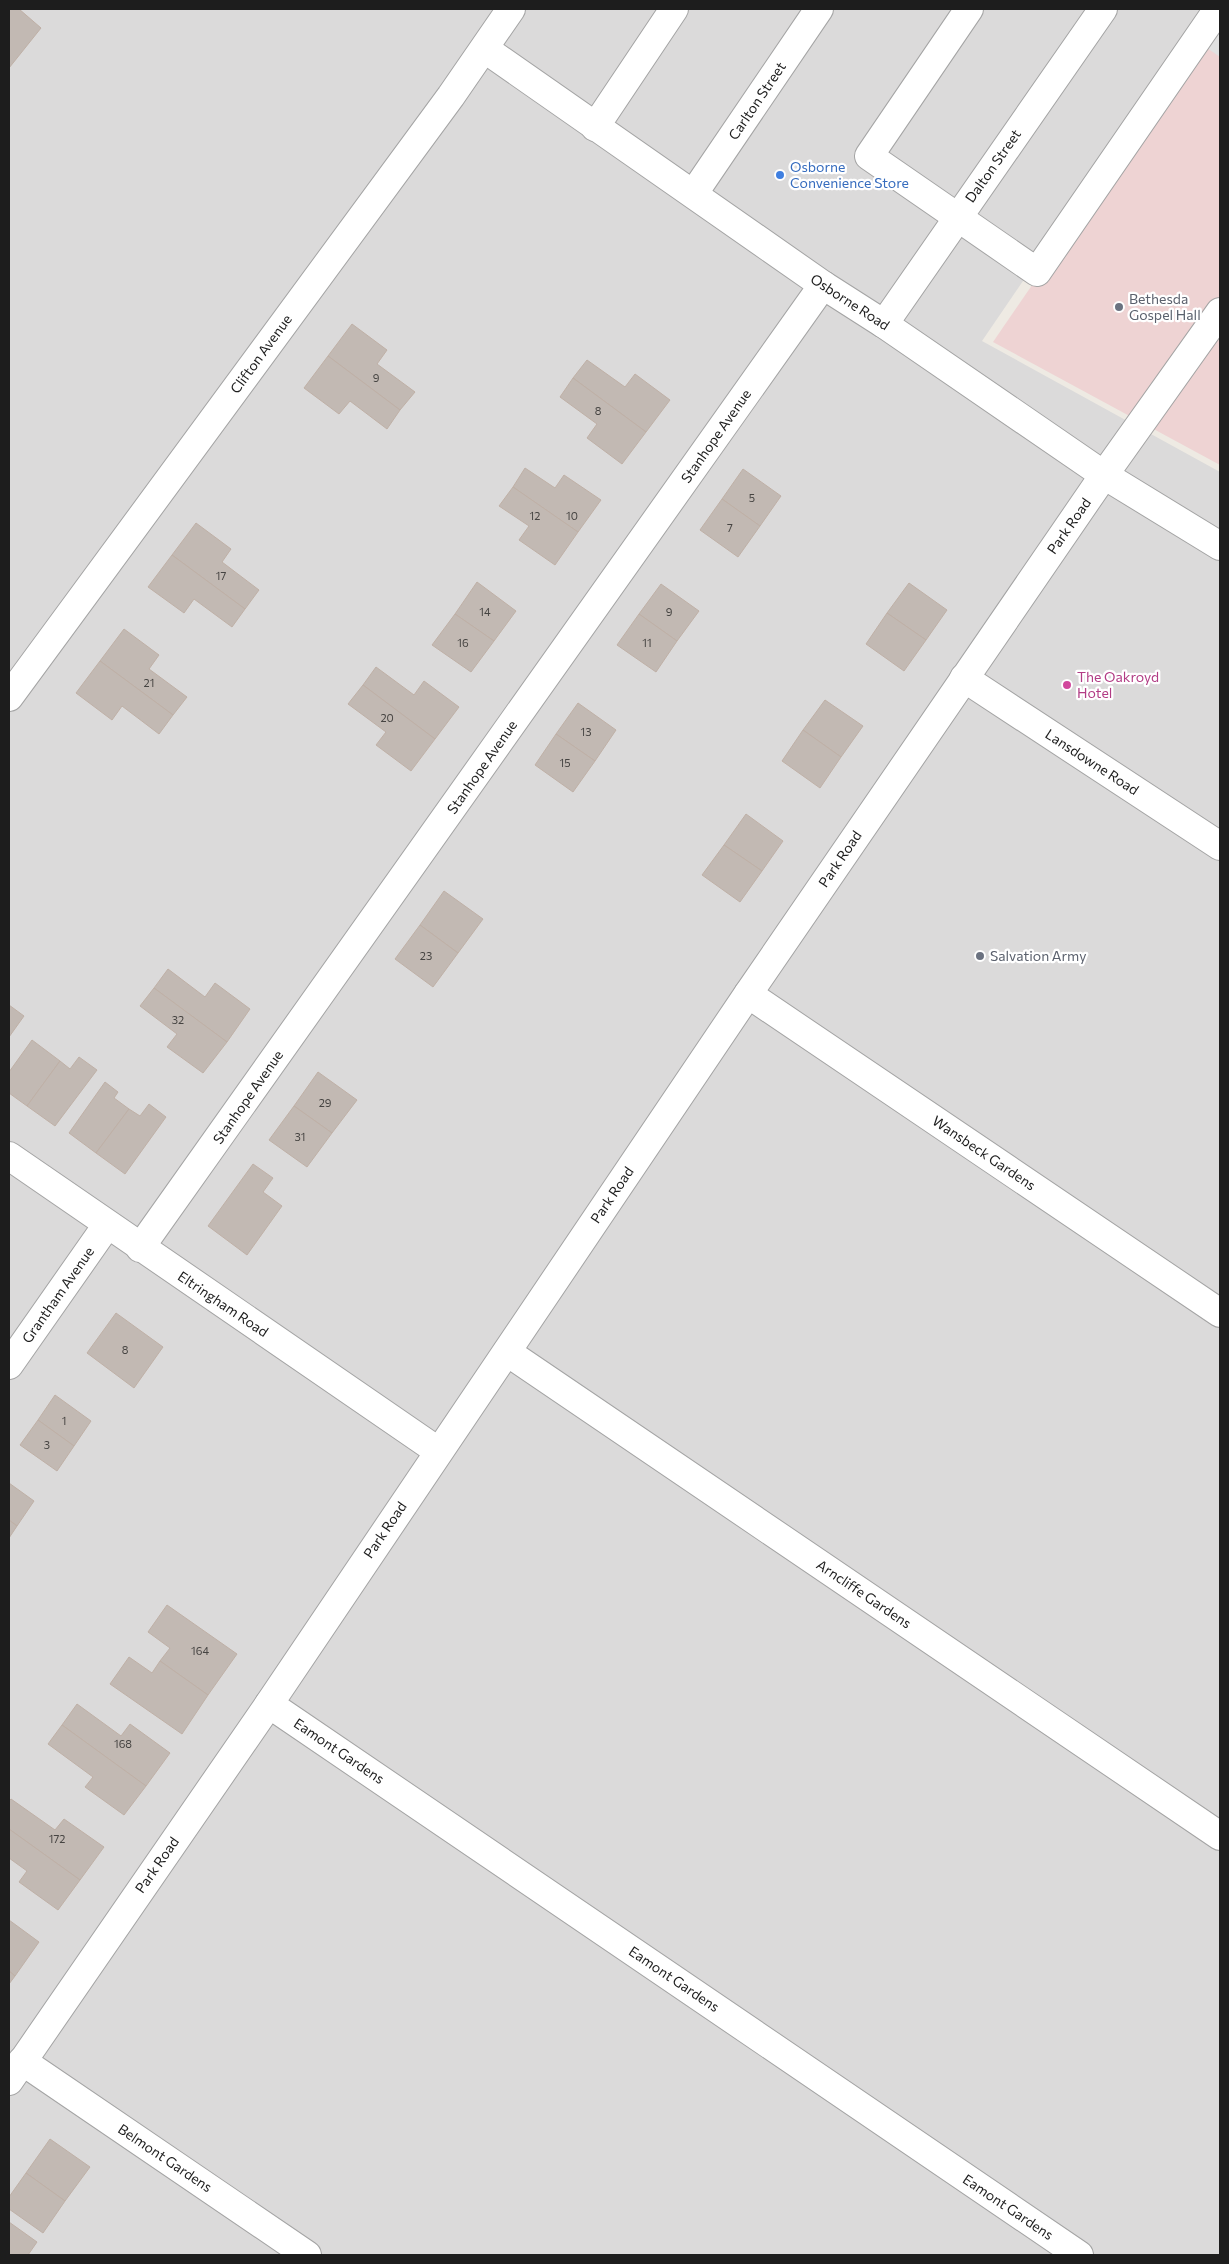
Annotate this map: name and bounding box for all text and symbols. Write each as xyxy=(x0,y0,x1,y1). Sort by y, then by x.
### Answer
street label: Carlton Street xyxy=(724,58,789,143)
street label: Dalton Street xyxy=(961,126,1024,206)
place label: Osborne Convenience Store xyxy=(790,158,909,191)
marker: Osborne Convenience Store xyxy=(774,169,786,181)
street label: Osborne Road xyxy=(808,270,893,333)
place label: Bethesda Gospel Hall xyxy=(1129,290,1201,323)
marker: Bethesda Gospel Hall xyxy=(1113,301,1125,313)
street label: Clifton Avenue xyxy=(226,311,295,397)
house number: 9 xyxy=(373,371,380,384)
street label: Stanhope Avenue xyxy=(677,386,754,486)
house number: 8 xyxy=(595,404,602,417)
house number: 5 xyxy=(749,491,755,504)
street label: Park Road xyxy=(1043,494,1094,557)
house number: 12 xyxy=(530,509,540,522)
house number: 10 xyxy=(566,509,578,522)
house number: 7 xyxy=(727,521,733,534)
house number: 17 xyxy=(216,569,226,582)
house number: 14 xyxy=(479,605,491,618)
house number: 9 xyxy=(666,605,673,618)
house number: 16 xyxy=(457,636,469,649)
house number: 11 xyxy=(642,636,652,649)
place label: The Oakroyd Hotel xyxy=(1077,668,1159,701)
house number: 21 xyxy=(144,676,154,689)
marker: The Oakroyd Hotel xyxy=(1061,679,1073,691)
house number: 20 xyxy=(380,711,394,724)
street label: Stanhope Avenue xyxy=(443,717,520,817)
house number: 13 xyxy=(581,725,591,738)
street label: Lansdowne Road xyxy=(1042,725,1142,798)
house number: 15 xyxy=(559,756,571,769)
street label: Park Road xyxy=(814,827,865,890)
place label: Salvation Army xyxy=(990,947,1086,964)
house number: 23 xyxy=(420,949,432,962)
marker: Salvation Army xyxy=(974,950,986,962)
house number: 32 xyxy=(172,1013,184,1026)
street label: Stanhope Avenue xyxy=(209,1047,286,1147)
house number: 29 xyxy=(319,1096,332,1109)
street label: Wansbeck Gardens xyxy=(929,1112,1039,1193)
house number: 31 xyxy=(295,1130,305,1143)
street label: Park Road xyxy=(586,1163,637,1226)
street label: Grantham Avenue xyxy=(18,1243,97,1346)
street label: Eltringham Road xyxy=(175,1267,272,1340)
house number: 8 xyxy=(122,1343,129,1356)
house number: 1 xyxy=(62,1414,66,1427)
house number: 3 xyxy=(44,1438,50,1451)
street label: Park Road xyxy=(359,1498,410,1561)
street label: Arncliffe Gardens xyxy=(814,1556,915,1632)
house number: 164 xyxy=(191,1644,209,1657)
street label: Eamont Gardens xyxy=(291,1714,388,1787)
house number: 168 xyxy=(114,1737,132,1750)
house number: 172 xyxy=(49,1832,65,1845)
street label: Park Road xyxy=(131,1833,182,1896)
street label: Eamont Gardens xyxy=(626,1942,723,2015)
street label: Belmont Gardens xyxy=(115,2120,216,2195)
street label: Eamont Gardens xyxy=(960,2170,1057,2243)

